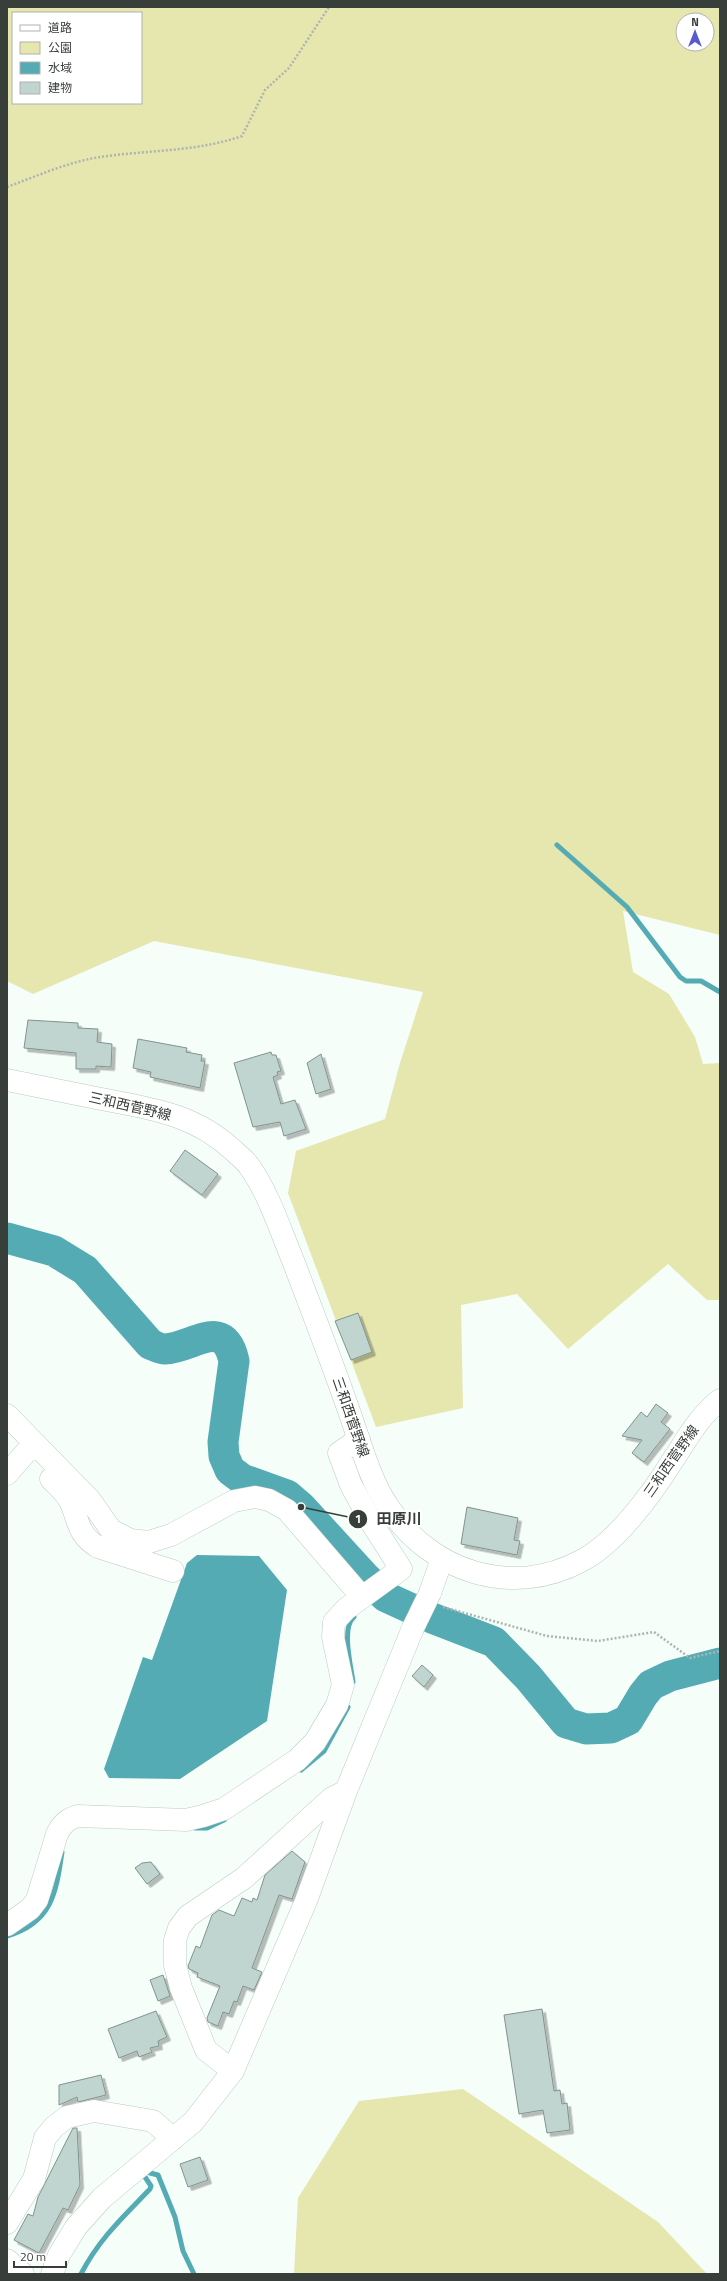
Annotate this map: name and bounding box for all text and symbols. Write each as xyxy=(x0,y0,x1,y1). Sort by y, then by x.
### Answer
legend xyxy=(12,12,142,104)
north arrow xyxy=(675,12,715,52)
text: N xyxy=(691,14,699,30)
text: 道路 xyxy=(48,18,72,37)
text: 公園 xyxy=(48,38,72,57)
text: 水域 xyxy=(48,58,72,77)
text: 建物 xyxy=(48,78,72,97)
street label: 三和西菅野線 xyxy=(87,1086,173,1125)
street label: 三和西菅野線 xyxy=(328,1374,375,1460)
street label: 三和西菅野線 xyxy=(638,1420,703,1501)
callout: 田原川 xyxy=(348,1506,429,1533)
text: 田原川 xyxy=(376,1507,422,1530)
text: 1 xyxy=(355,1509,361,1528)
scale bar xyxy=(14,2243,66,2269)
text: 20 m xyxy=(20,2247,46,2266)

